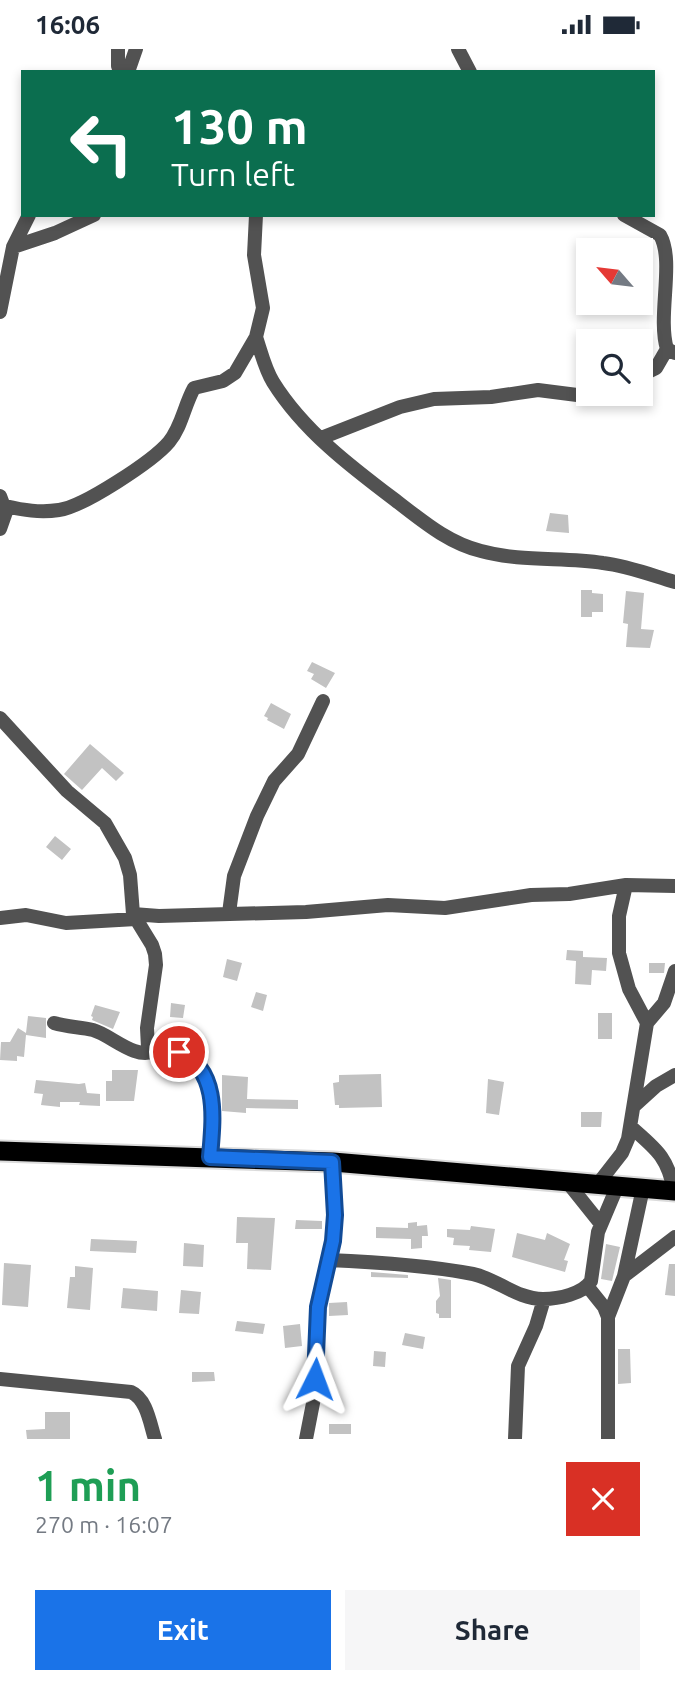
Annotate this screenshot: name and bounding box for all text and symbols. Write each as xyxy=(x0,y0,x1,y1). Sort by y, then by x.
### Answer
text: 16:06 xyxy=(35,10,100,39)
icon: left xyxy=(56,98,147,189)
text: 130 m xyxy=(171,98,308,153)
text: Turn left xyxy=(171,156,295,192)
north arrow xyxy=(576,238,653,315)
map controls xyxy=(576,238,653,406)
button: search xyxy=(576,329,653,406)
pin xyxy=(149,1022,209,1082)
icon: arrive xyxy=(160,1033,198,1071)
position arrow xyxy=(278,1342,352,1416)
text: 1 min xyxy=(35,1462,141,1509)
button: close xyxy=(566,1462,640,1536)
text: 270 m · 16:07 xyxy=(35,1512,173,1537)
button: Exit xyxy=(35,1590,331,1670)
button: Share xyxy=(345,1590,640,1670)

